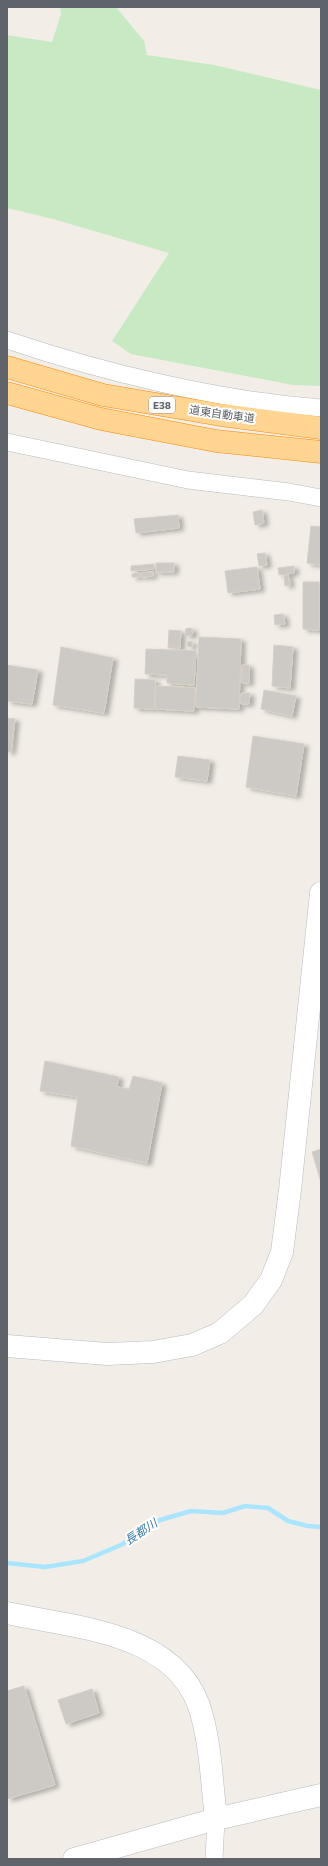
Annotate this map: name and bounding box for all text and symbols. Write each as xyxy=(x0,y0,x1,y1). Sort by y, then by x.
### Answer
road number: E38 xyxy=(149,397,175,413)
street label: 道東自動車道 xyxy=(188,402,256,425)
water label: 長都川 xyxy=(122,1514,161,1547)

